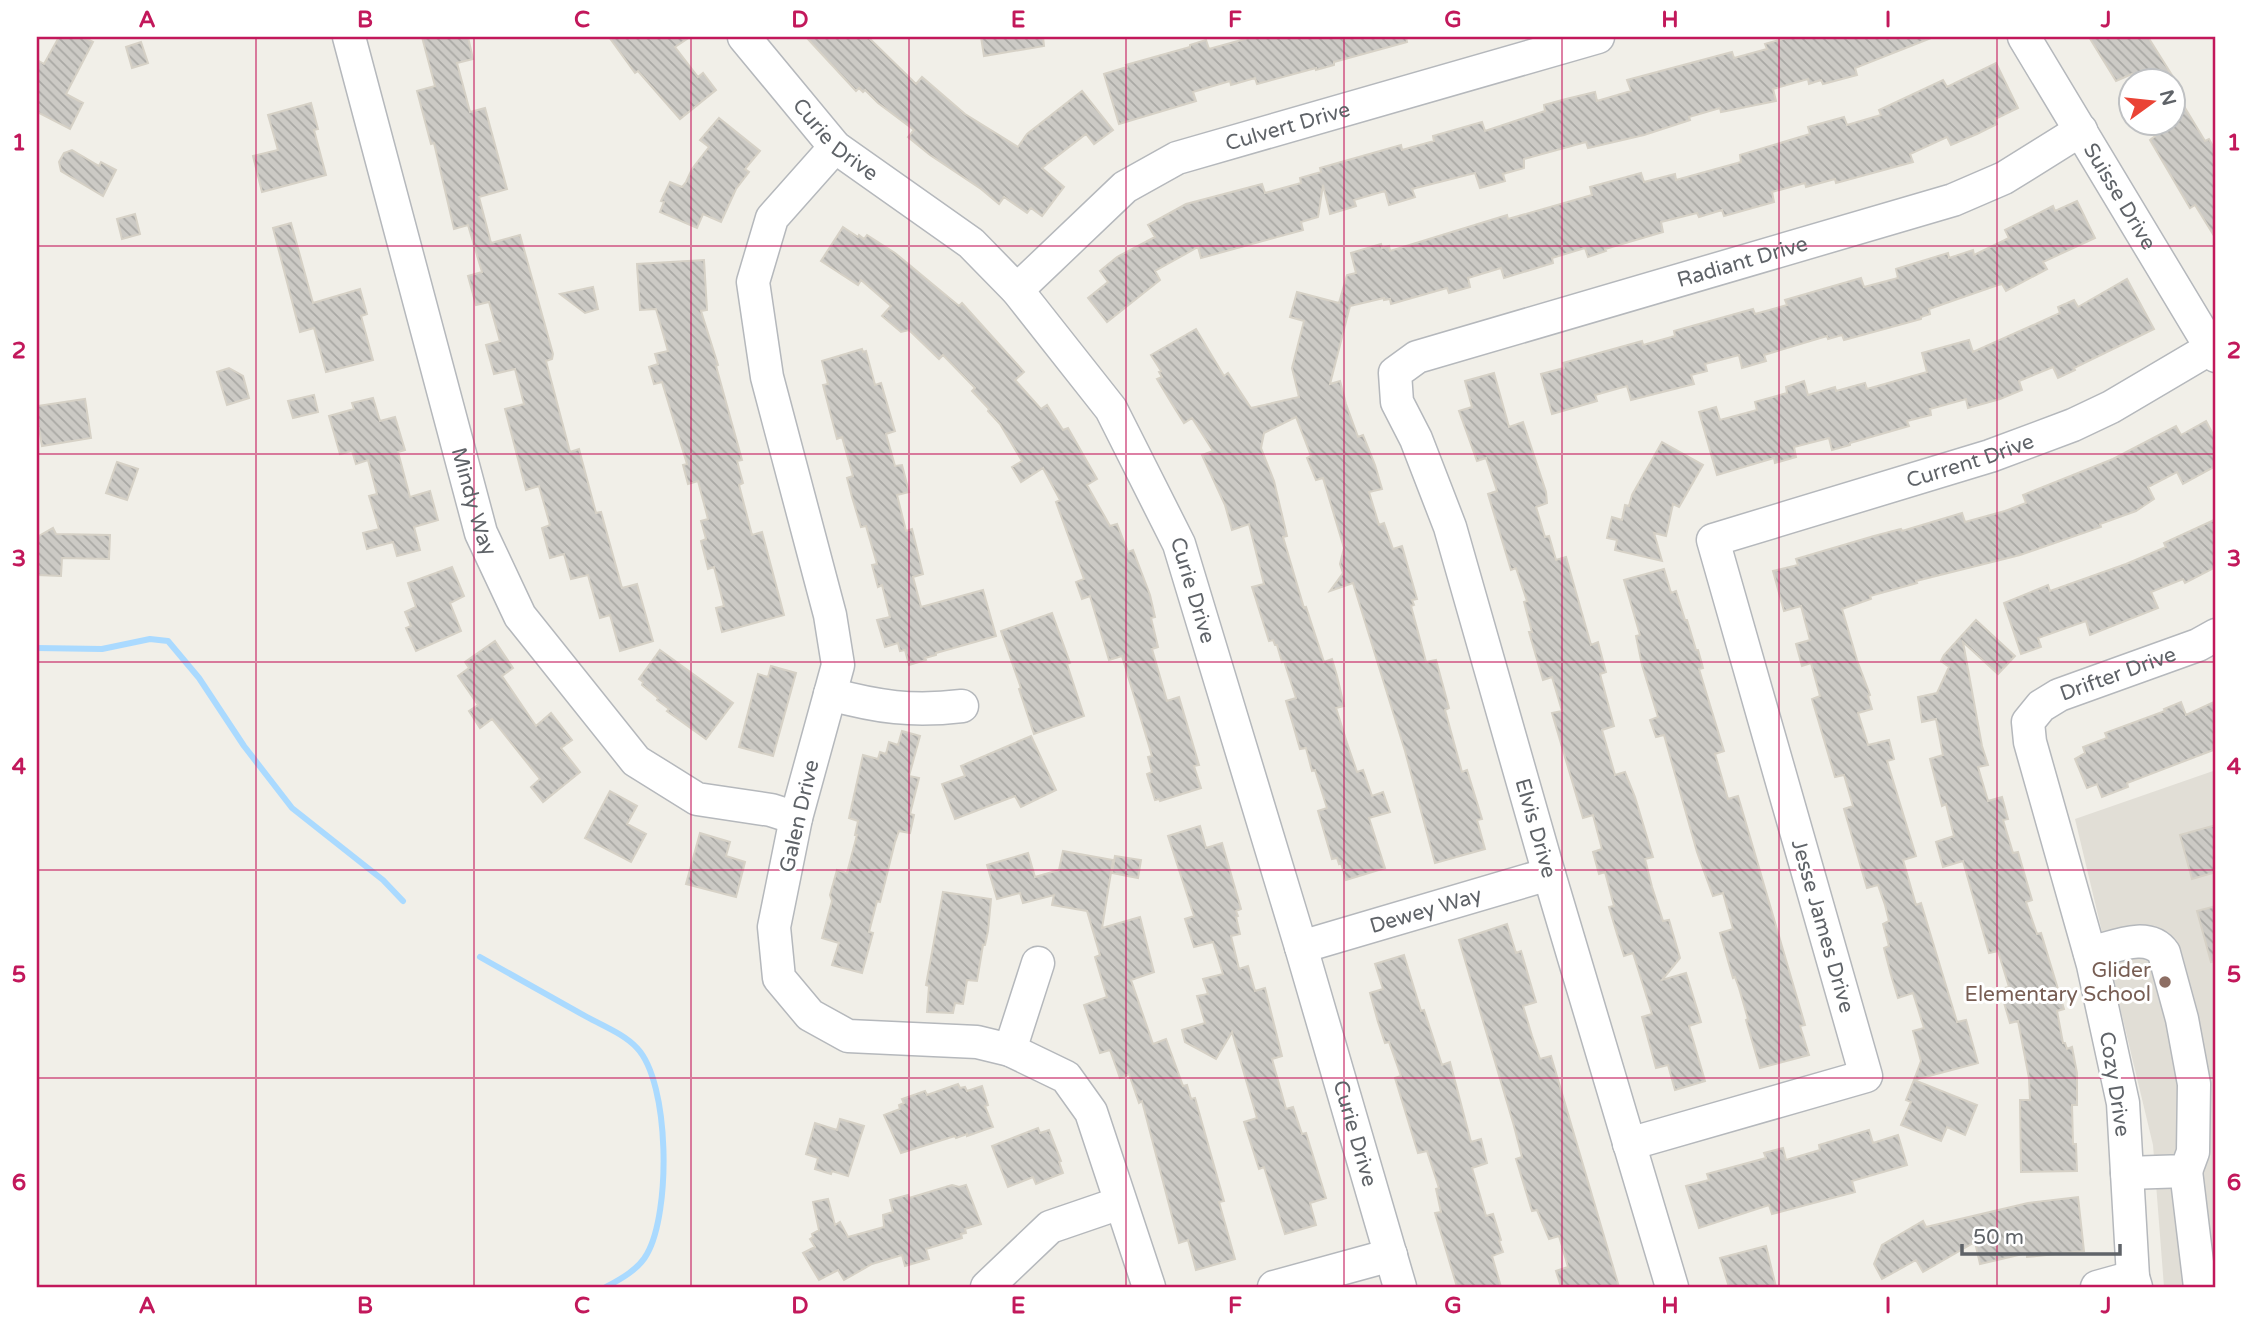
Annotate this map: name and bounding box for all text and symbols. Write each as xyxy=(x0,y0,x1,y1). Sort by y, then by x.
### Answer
text: A xyxy=(138,6,156,34)
text: B xyxy=(357,6,373,34)
text: C xyxy=(574,6,590,34)
text: D xyxy=(791,6,809,34)
text: E xyxy=(1011,6,1025,34)
text: F xyxy=(1228,6,1242,34)
text: G xyxy=(1444,6,1462,34)
text: H xyxy=(1661,6,1679,34)
text: I xyxy=(1885,6,1891,34)
text: J xyxy=(2100,6,2111,34)
north arrow xyxy=(2116,66,2186,136)
text: N xyxy=(2155,88,2180,108)
street label: Curie Drive xyxy=(787,93,883,187)
street label: Culvert Drive xyxy=(1223,97,1353,156)
text: 1 xyxy=(12,129,26,157)
text: 1 xyxy=(2227,129,2241,157)
street label: Suisse Drive xyxy=(2078,139,2161,255)
street label: Radiant Drive xyxy=(1674,231,1811,293)
text: 2 xyxy=(12,337,26,365)
text: 2 xyxy=(2227,337,2241,365)
street label: Current Drive xyxy=(1904,429,2038,494)
street label: Mindy Way xyxy=(446,445,502,560)
street label: Curie Drive xyxy=(1165,534,1220,646)
text: 3 xyxy=(12,545,26,573)
text: 3 xyxy=(2227,545,2241,573)
street label: Drifter Drive xyxy=(2056,642,2180,707)
text: 4 xyxy=(12,753,27,781)
text: 4 xyxy=(2227,753,2242,781)
street label: Galen Drive xyxy=(774,757,825,875)
street label: Elvis Drive xyxy=(1509,776,1562,881)
street label: Jesse James Drive xyxy=(1786,837,1859,1016)
street label: Dewey Way xyxy=(1367,882,1485,939)
place label: Glider Elementary School xyxy=(1964,958,2151,1007)
text: 5 xyxy=(12,961,26,989)
text: 5 xyxy=(2227,961,2241,989)
marker: Glider Elementary School xyxy=(2157,974,2173,990)
street label: Cozy Drive xyxy=(2094,1030,2135,1138)
street label: Curie Drive xyxy=(1327,1077,1382,1190)
text: 6 xyxy=(12,1169,26,1197)
text: 6 xyxy=(2227,1169,2241,1197)
scale bar xyxy=(1962,1212,2120,1256)
text: 50 m xyxy=(1973,1225,2024,1250)
text: A xyxy=(138,1292,156,1320)
text: B xyxy=(357,1292,373,1320)
text: C xyxy=(574,1292,590,1320)
text: D xyxy=(791,1292,809,1320)
text: E xyxy=(1011,1292,1025,1320)
text: F xyxy=(1228,1292,1242,1320)
text: G xyxy=(1444,1292,1462,1320)
text: H xyxy=(1661,1292,1679,1320)
text: I xyxy=(1885,1292,1891,1320)
text: J xyxy=(2100,1292,2111,1320)

